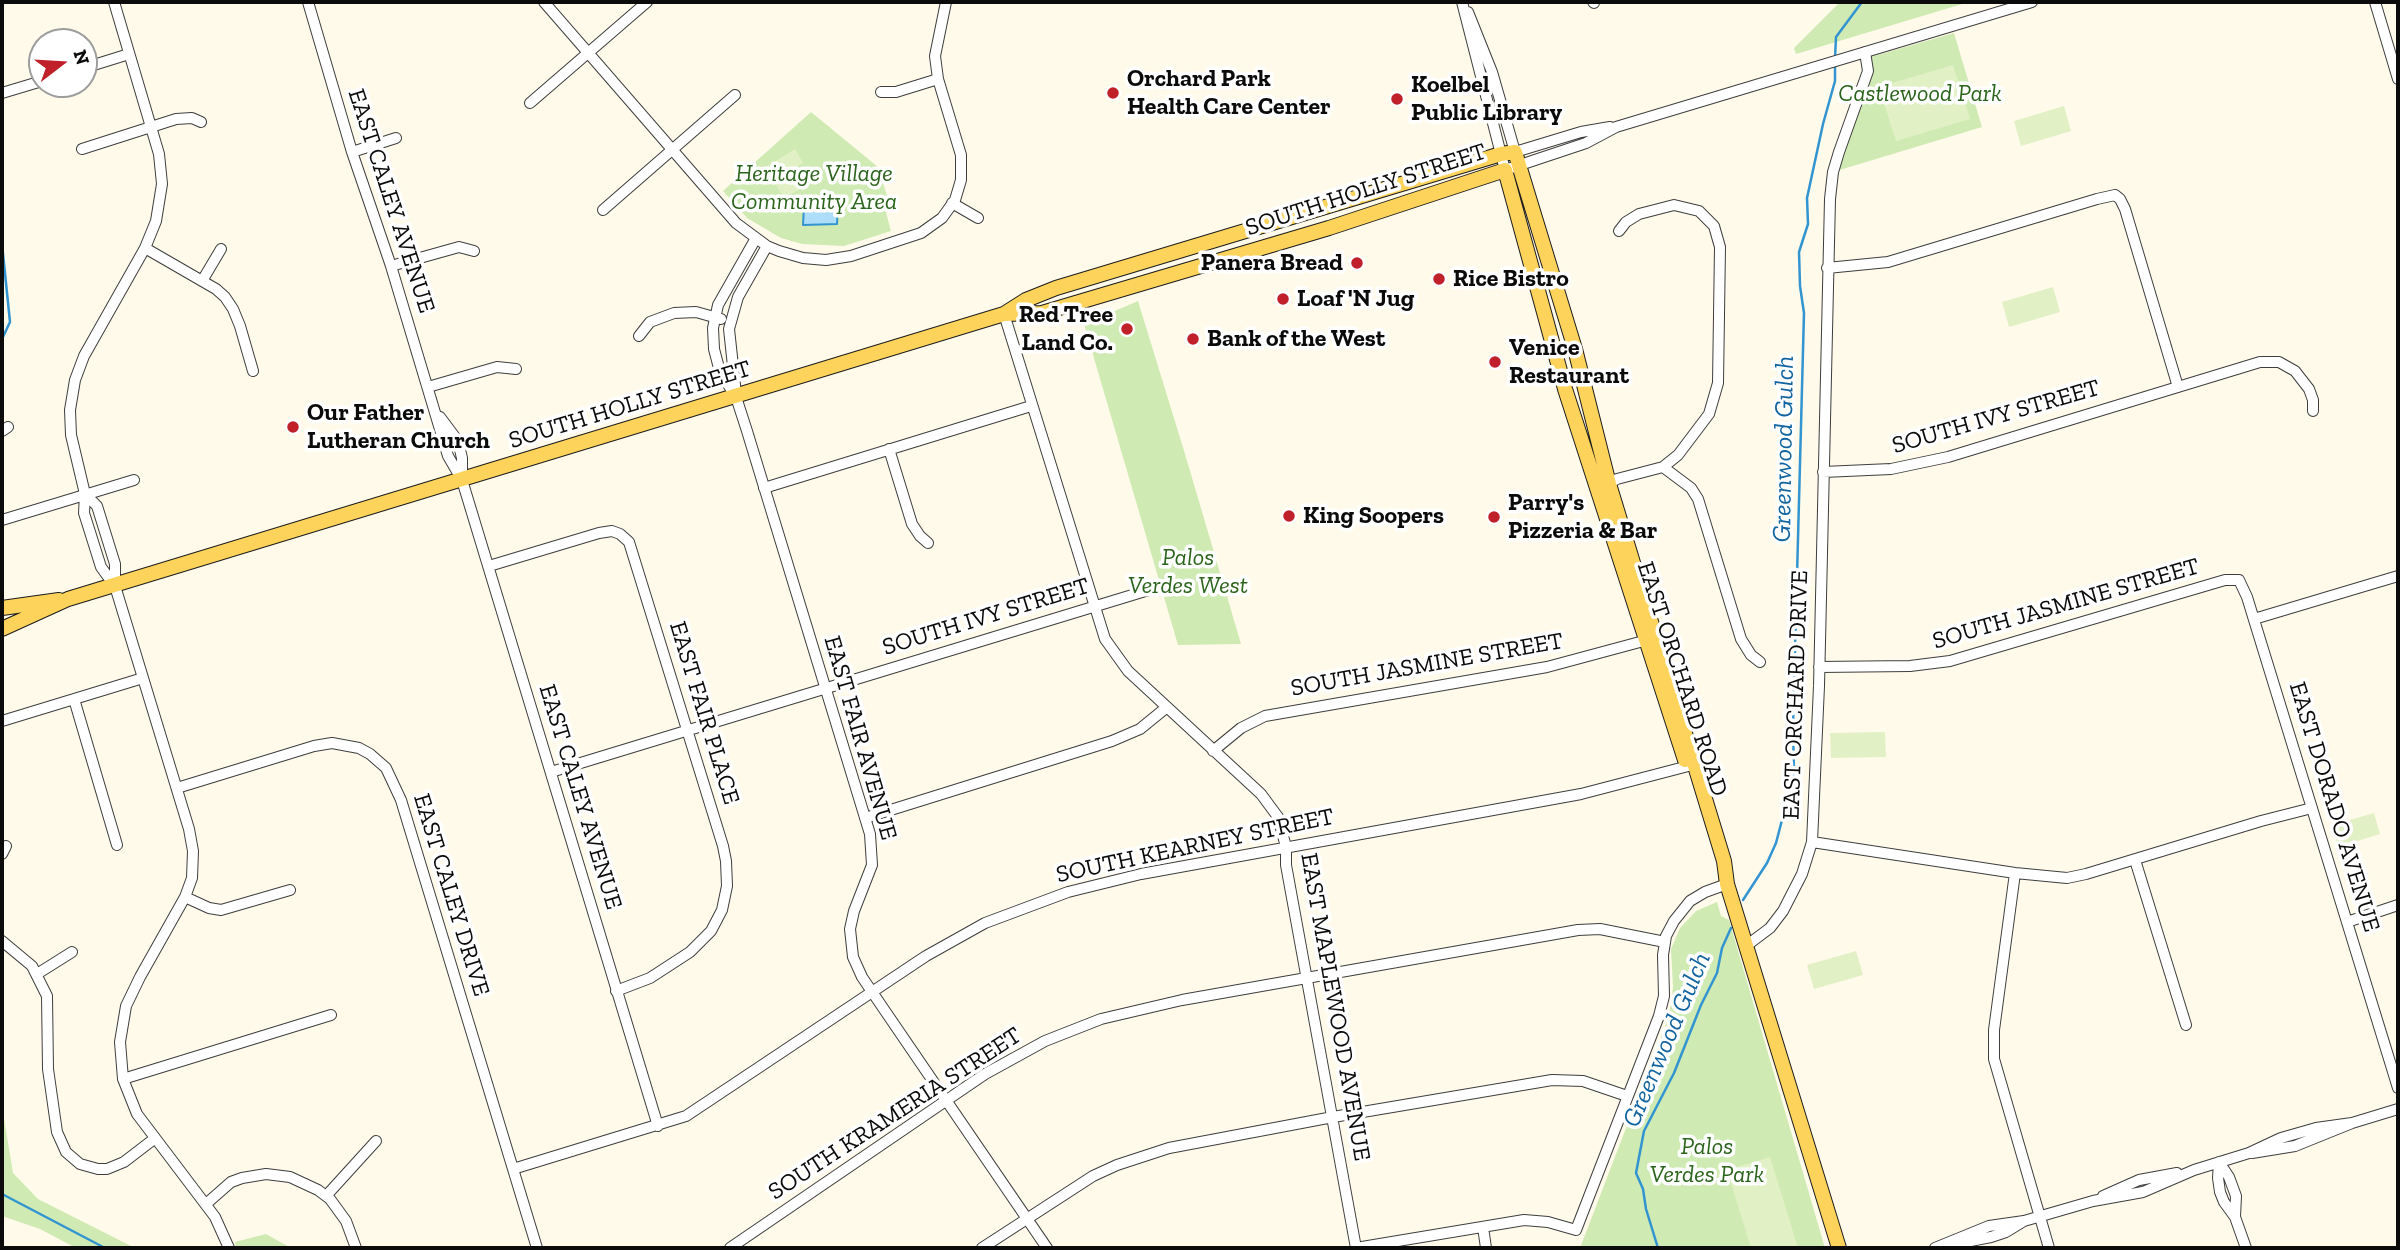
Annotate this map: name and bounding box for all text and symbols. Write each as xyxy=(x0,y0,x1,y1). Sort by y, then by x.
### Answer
north arrow xyxy=(28,28,98,98)
text: N xyxy=(69,47,95,68)
place label: Orchard Park Health Care Center xyxy=(1127,65,1331,121)
place label: Koelbel Public Library xyxy=(1411,71,1562,127)
park label: Castlewood Park xyxy=(1838,80,2002,108)
street label: EAST CALEY AVENUE xyxy=(341,85,441,317)
marker: Orchard Park Health Care Center xyxy=(1105,85,1121,101)
marker: Koelbel Public Library xyxy=(1389,91,1405,107)
street label: SOUTH HOLLY STREET xyxy=(1242,137,1490,243)
park label: Heritage Village Community Area xyxy=(731,160,897,216)
place label: Panera Bread xyxy=(1201,249,1343,277)
marker: Panera Bread xyxy=(1349,255,1365,271)
place label: Rice Bistro xyxy=(1453,265,1569,293)
marker: Rice Bistro xyxy=(1431,271,1447,287)
place label: Loaf 'N Jug xyxy=(1297,285,1414,313)
marker: Loaf 'N Jug xyxy=(1275,291,1291,307)
place label: Red Tree Land Co. xyxy=(1019,301,1113,357)
marker: Red Tree Land Co. xyxy=(1119,321,1135,337)
place label: Bank of the West xyxy=(1207,325,1385,353)
marker: Bank of the West xyxy=(1185,331,1201,347)
place label: Venice Restaurant xyxy=(1509,334,1629,390)
street label: SOUTH HOLLY STREET xyxy=(506,354,754,456)
marker: Venice Restaurant xyxy=(1487,354,1503,370)
water label: Greenwood Gulch xyxy=(1767,355,1801,543)
street label: SOUTH IVY STREET xyxy=(1889,374,2103,460)
place label: Our Father Lutheran Church xyxy=(307,399,490,455)
marker: Our Father Lutheran Church xyxy=(285,419,301,435)
place label: Parry's Pizzeria & Bar xyxy=(1508,489,1657,545)
place label: King Soopers xyxy=(1303,502,1444,530)
marker: King Soopers xyxy=(1281,508,1297,524)
marker: Parry's Pizzeria & Bar xyxy=(1486,509,1502,525)
park label: Palos Verdes West xyxy=(1128,544,1248,600)
street label: SOUTH JASMINE STREET xyxy=(1929,552,2203,656)
street label: EAST ORCHARD ROAD xyxy=(1630,558,1734,800)
street label: EAST ORCHARD DRIVE xyxy=(1777,570,1815,820)
street label: SOUTH IVY STREET xyxy=(879,572,1093,662)
street label: EAST FAIR PLACE xyxy=(662,618,746,808)
street label: SOUTH JASMINE STREET xyxy=(1289,627,1565,703)
street label: EAST FAIR AVENUE xyxy=(817,633,903,843)
street label: EAST DORADO AVENUE xyxy=(2282,679,2386,935)
street label: EAST CALEY AVENUE xyxy=(532,681,628,913)
street label: EAST CALEY DRIVE xyxy=(407,790,495,1000)
street label: SOUTH KEARNEY STREET xyxy=(1054,802,1336,890)
street label: EAST MAPLEWOOD AVENUE xyxy=(1294,851,1376,1163)
water label: Greenwood Gulch xyxy=(1616,948,1718,1132)
street label: SOUTH KRAMERIA STREET xyxy=(763,1021,1027,1207)
park label: Palos Verdes Park xyxy=(1650,1133,1764,1189)

